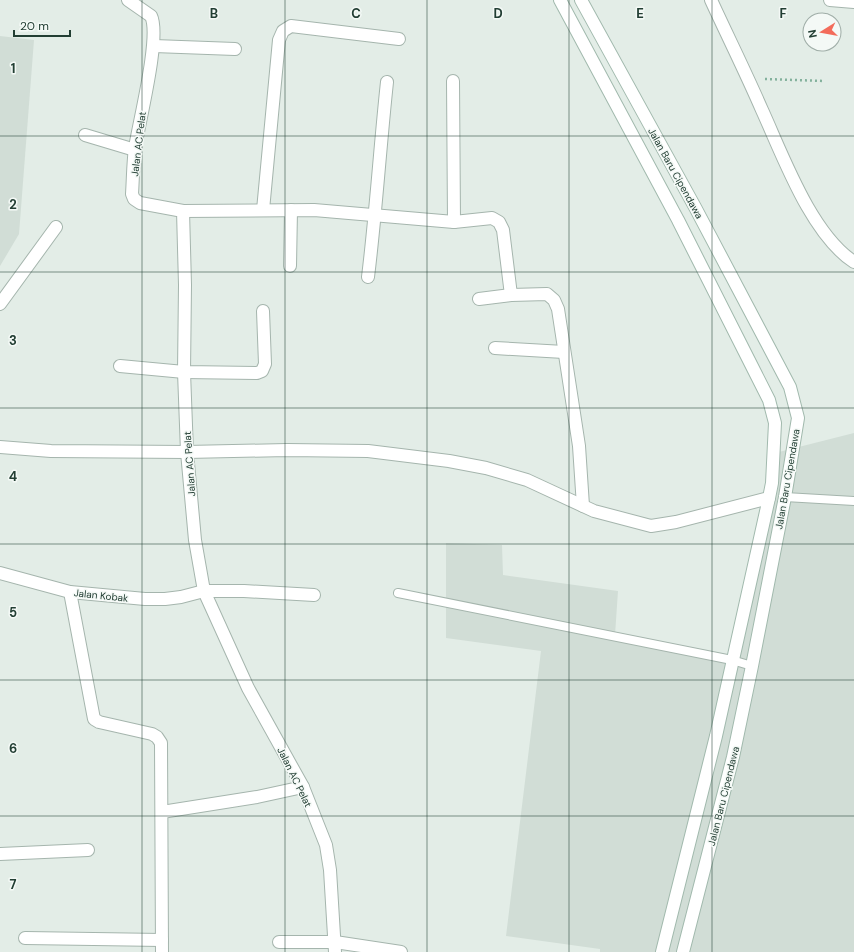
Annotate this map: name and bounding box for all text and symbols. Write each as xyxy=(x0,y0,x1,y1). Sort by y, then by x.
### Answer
text: B xyxy=(210,5,218,22)
text: C xyxy=(351,5,361,22)
text: D xyxy=(493,5,503,22)
text: E xyxy=(636,5,644,22)
text: F xyxy=(779,5,787,22)
scale bar xyxy=(14,12,70,38)
north arrow xyxy=(802,12,842,52)
text: 20 m xyxy=(20,18,49,34)
text: N xyxy=(805,29,820,39)
text: 1 xyxy=(11,60,15,77)
street label: Jalan AC Pelat xyxy=(128,111,149,177)
street label: Jalan Baru Cipendawa xyxy=(645,126,706,221)
text: 2 xyxy=(9,196,17,213)
text: 3 xyxy=(9,332,17,349)
street label: Jalan Baru Cipendawa xyxy=(772,428,803,530)
street label: Jalan AC Pelat xyxy=(181,431,198,497)
text: 4 xyxy=(9,468,17,485)
street label: Jalan Kobak xyxy=(73,586,129,605)
text: 5 xyxy=(9,604,17,621)
text: 6 xyxy=(9,740,17,757)
street label: Jalan AC Pelat xyxy=(274,745,315,809)
street label: Jalan Baru Cipendawa xyxy=(705,745,742,847)
text: 7 xyxy=(10,876,17,893)

